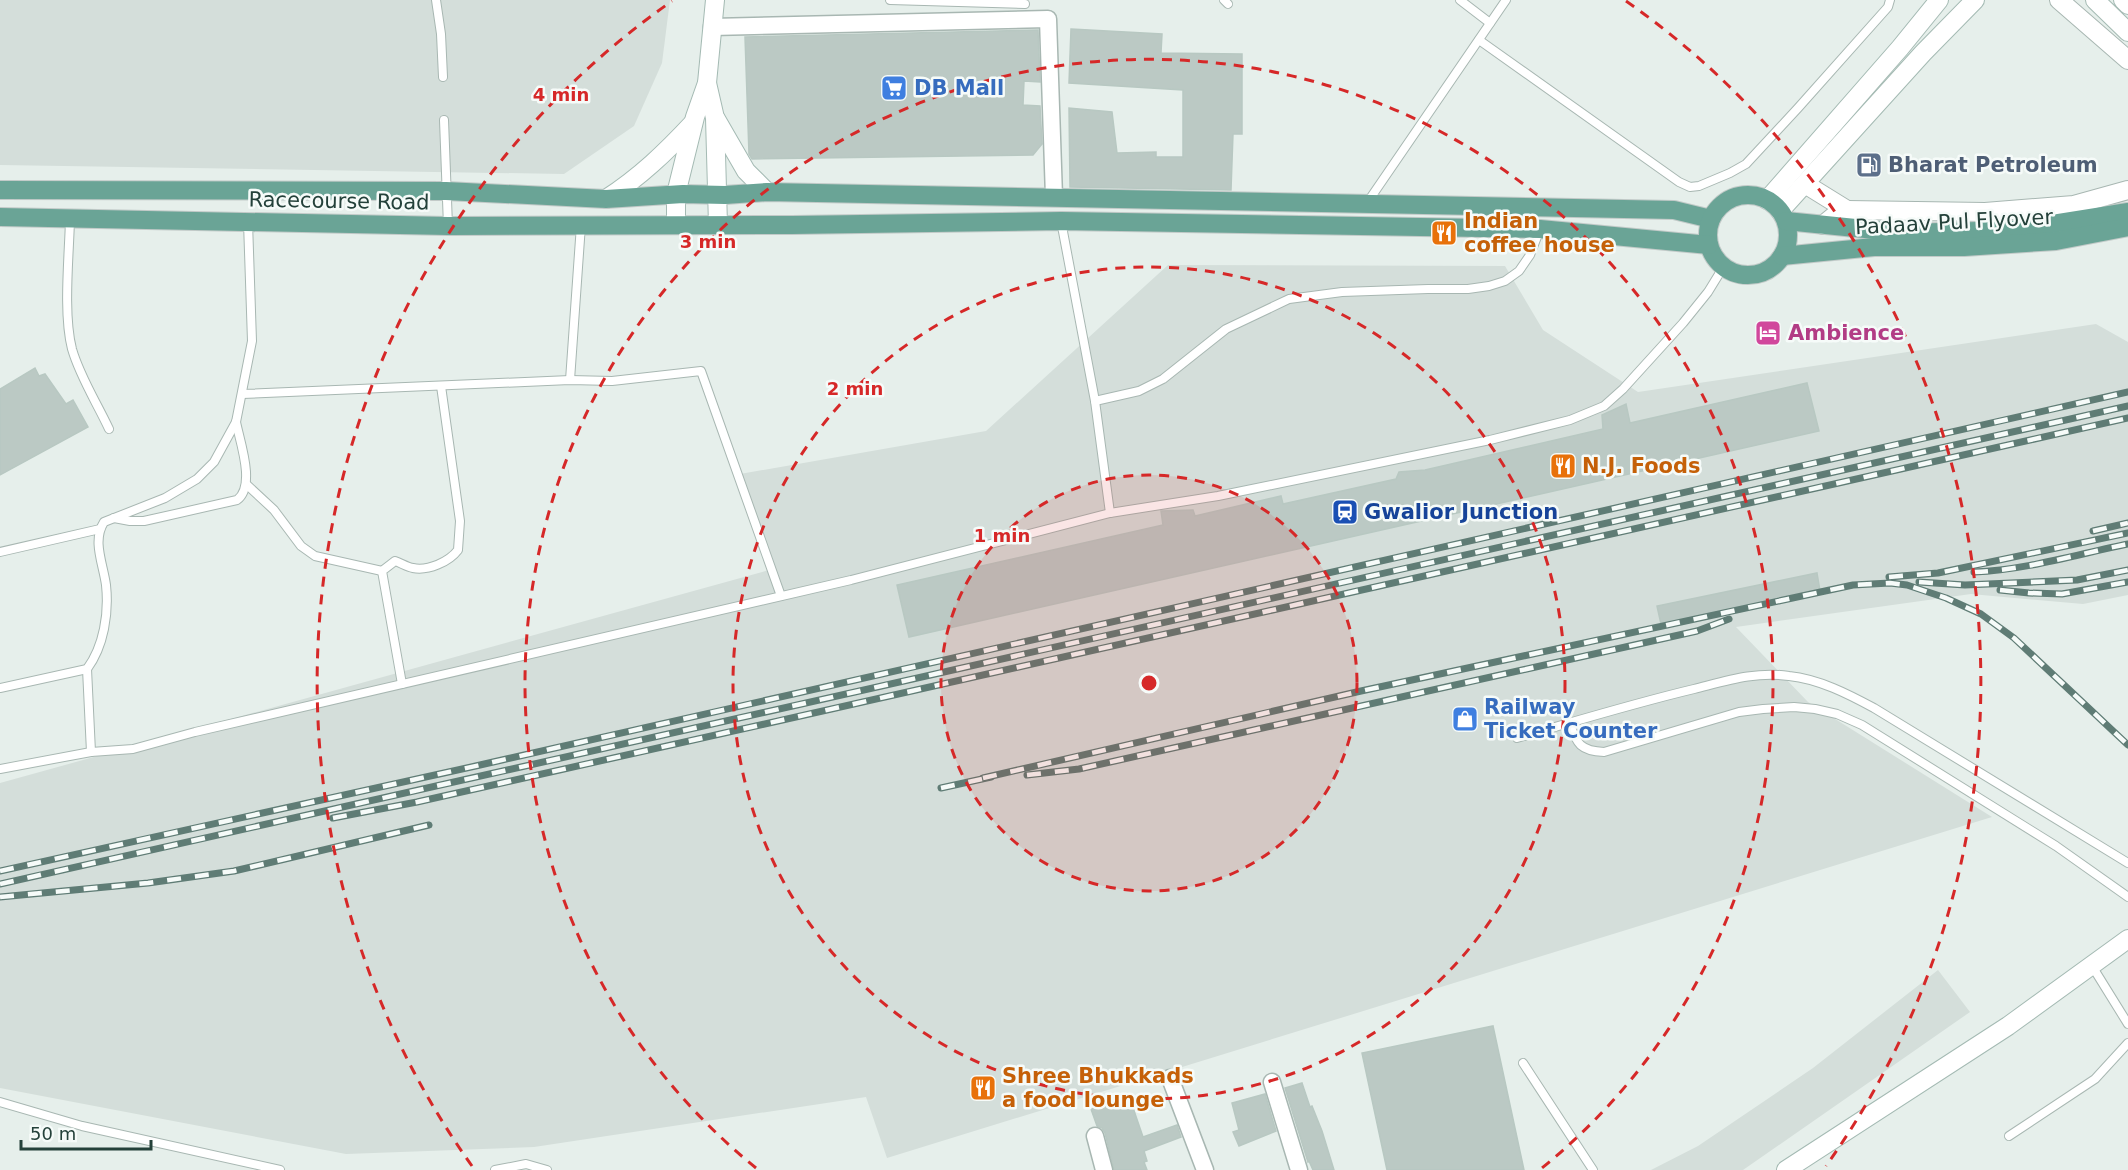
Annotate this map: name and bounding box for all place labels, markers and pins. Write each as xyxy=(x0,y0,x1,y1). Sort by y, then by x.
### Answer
supermarket icon: DB Mall xyxy=(879,73,909,103)
place label: DB Mall xyxy=(914,76,1004,100)
fuel station icon: Bharat Petroleum xyxy=(1854,150,1884,180)
place label: Bharat Petroleum xyxy=(1888,153,2098,177)
place label: Indian coffee house xyxy=(1464,209,1615,257)
restaurant icon: Indian coffee house xyxy=(1429,218,1459,248)
hotel icon: Ambience xyxy=(1753,318,1783,348)
place label: Ambience xyxy=(1788,321,1904,345)
restaurant icon: N.J. Foods xyxy=(1548,451,1578,481)
place label: N.J. Foods xyxy=(1582,454,1701,478)
station icon: Gwalior Junction xyxy=(1330,497,1360,527)
place label: Gwalior Junction xyxy=(1364,500,1558,524)
centre of rings xyxy=(1139,673,1159,693)
place label: Railway Ticket Counter xyxy=(1484,695,1658,743)
shop icon: Railway Ticket Counter xyxy=(1450,704,1480,734)
place label: Shree Bhukkads a food lounge xyxy=(1002,1064,1194,1112)
restaurant icon: Shree Bhukkads a food lounge xyxy=(968,1073,998,1103)

